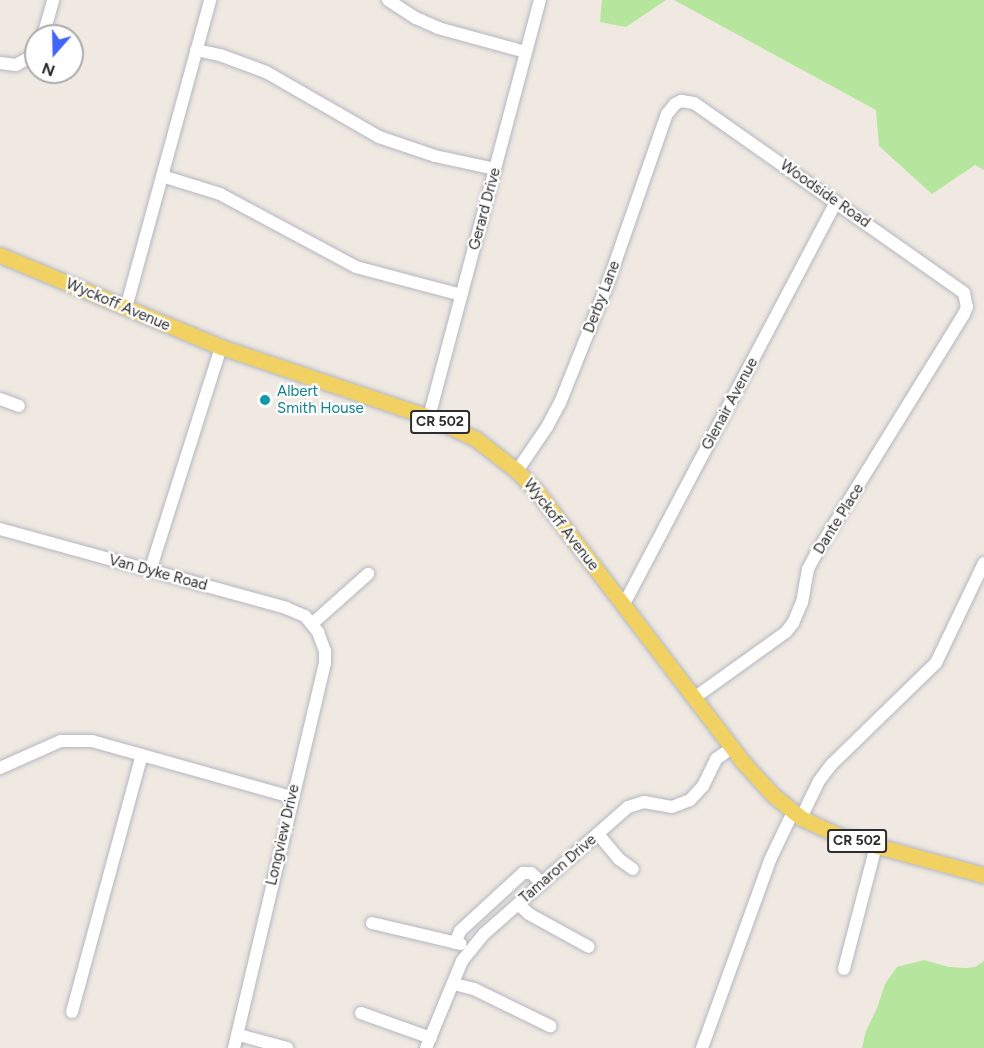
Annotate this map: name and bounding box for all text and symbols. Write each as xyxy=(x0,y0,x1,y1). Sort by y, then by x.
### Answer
north arrow xyxy=(24,24,84,84)
text: N xyxy=(39,58,57,81)
street label: Woodside Road xyxy=(777,156,873,232)
street label: Gerard Drive xyxy=(465,166,505,252)
street label: Derby Lane xyxy=(580,258,624,336)
street label: Wyckoff Avenue xyxy=(63,275,173,335)
street label: Glenair Avenue xyxy=(698,355,762,453)
place label: Albert Smith House xyxy=(277,382,364,417)
marker: Albert Smith House xyxy=(258,393,272,407)
road number: CR 502 xyxy=(410,411,470,433)
street label: Wyckoff Avenue xyxy=(520,476,602,574)
street label: Dante Place xyxy=(810,480,868,558)
street label: Van Dyke Road xyxy=(107,551,209,595)
street label: Longview Drive xyxy=(263,783,303,887)
road number: CR 502 xyxy=(827,830,887,852)
street label: Tamaron Drive xyxy=(516,831,600,907)

